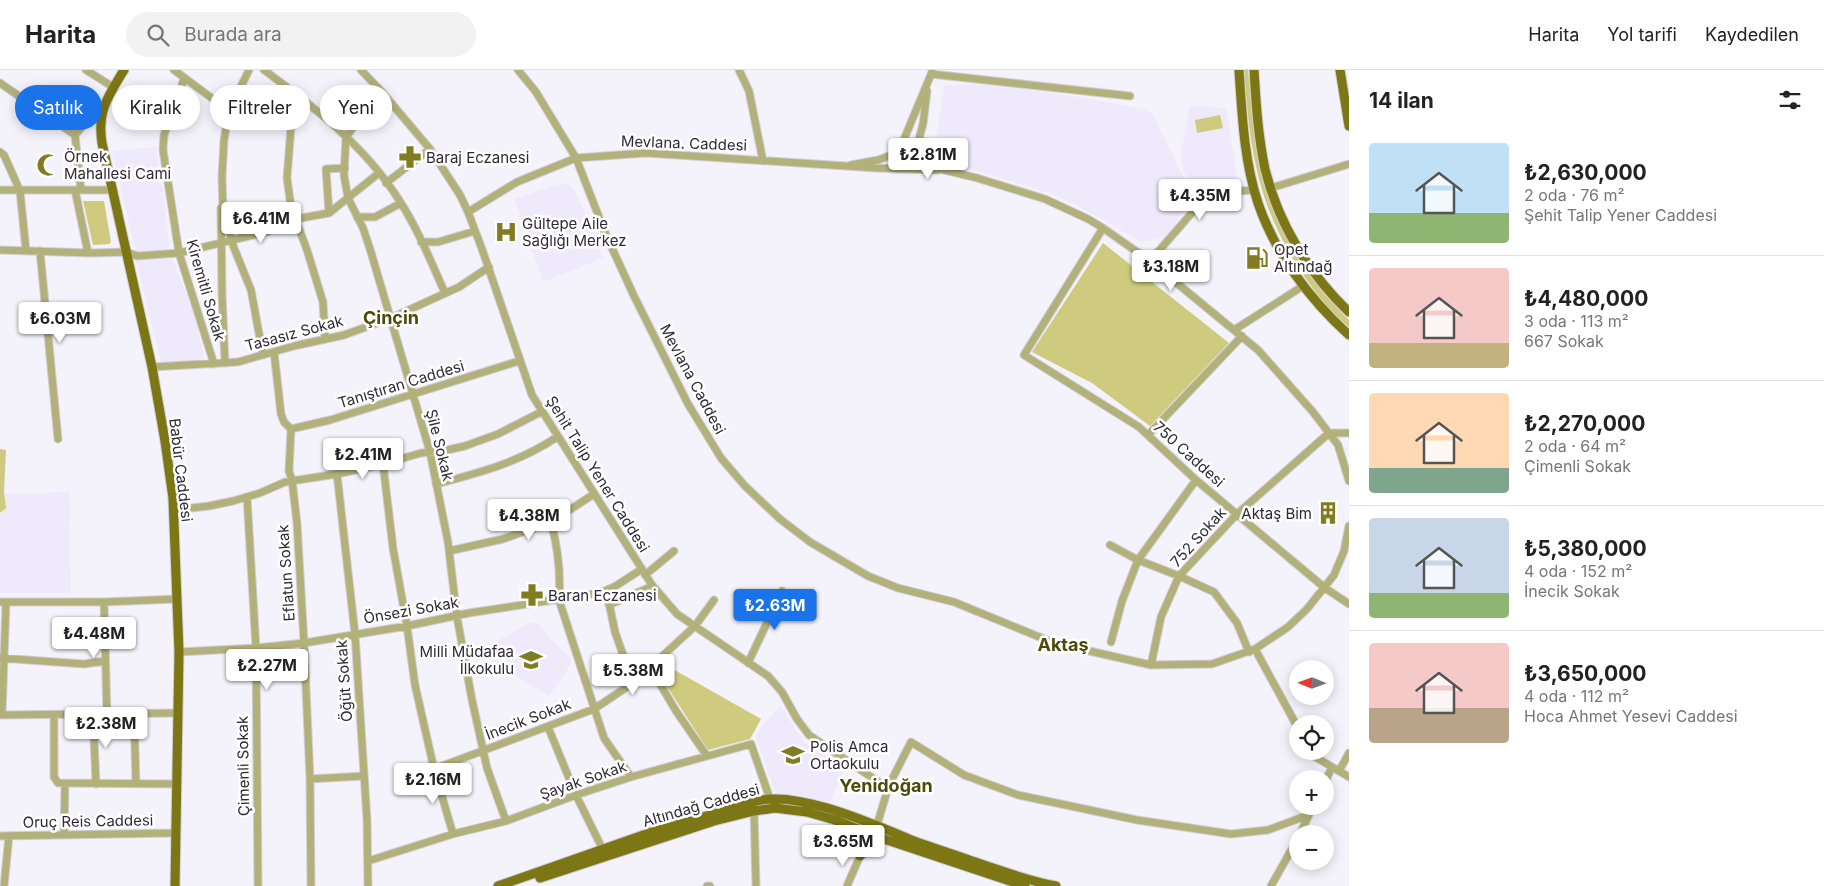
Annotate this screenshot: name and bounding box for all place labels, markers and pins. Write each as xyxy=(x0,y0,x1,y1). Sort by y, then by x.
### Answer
pin: ₺2.81M xyxy=(887,138,969,180)
pharmacy icon: Baraj Eczanesi xyxy=(397,144,423,170)
place label: Örnek Mahallesi Cami xyxy=(64,147,171,183)
place label: Baraj Eczanesi xyxy=(426,148,529,167)
mosque icon: Örnek Mahallesi Cami xyxy=(35,152,61,178)
pin: ₺4.35M xyxy=(1159,178,1241,221)
pin: ₺6.41M xyxy=(220,202,302,244)
place label: Gültepe Aile Sağlığı Merkez xyxy=(522,214,626,250)
hospital icon: Gültepe Aile Sağlığı Merkez xyxy=(493,219,519,245)
place label: Opet Altındağ xyxy=(1274,240,1332,276)
fuel station icon: Opet Altındağ xyxy=(1244,245,1270,271)
pin: ₺3.18M xyxy=(1130,250,1212,292)
pin: ₺6.03M xyxy=(19,302,101,344)
pin: ₺2.41M xyxy=(322,438,404,480)
pin: ₺4.38M xyxy=(488,498,570,541)
building icon: Aktaş Bim xyxy=(1315,500,1341,526)
place label: Aktaş Bim xyxy=(1241,504,1312,523)
pharmacy icon: Baran Eczanesi xyxy=(519,582,545,608)
place label: Baran Eczanesi xyxy=(548,586,657,605)
pin: ₺2.63M xyxy=(734,588,816,631)
pin: ₺4.48M xyxy=(53,616,135,659)
place label: Milli Müdafaa İlkokulu xyxy=(420,642,514,678)
school or university icon: Milli Müdafaa İlkokulu xyxy=(518,647,544,673)
pin: ₺2.27M xyxy=(226,648,308,691)
pin: ₺5.38M xyxy=(592,654,674,696)
pin: ₺2.38M xyxy=(65,706,147,749)
place label: Polis Amca Ortaokulu xyxy=(810,737,889,773)
school or university icon: Polis Amca Ortaokulu xyxy=(780,742,806,768)
pin: ₺2.16M xyxy=(392,762,474,805)
pin: ₺3.65M xyxy=(802,824,884,867)

